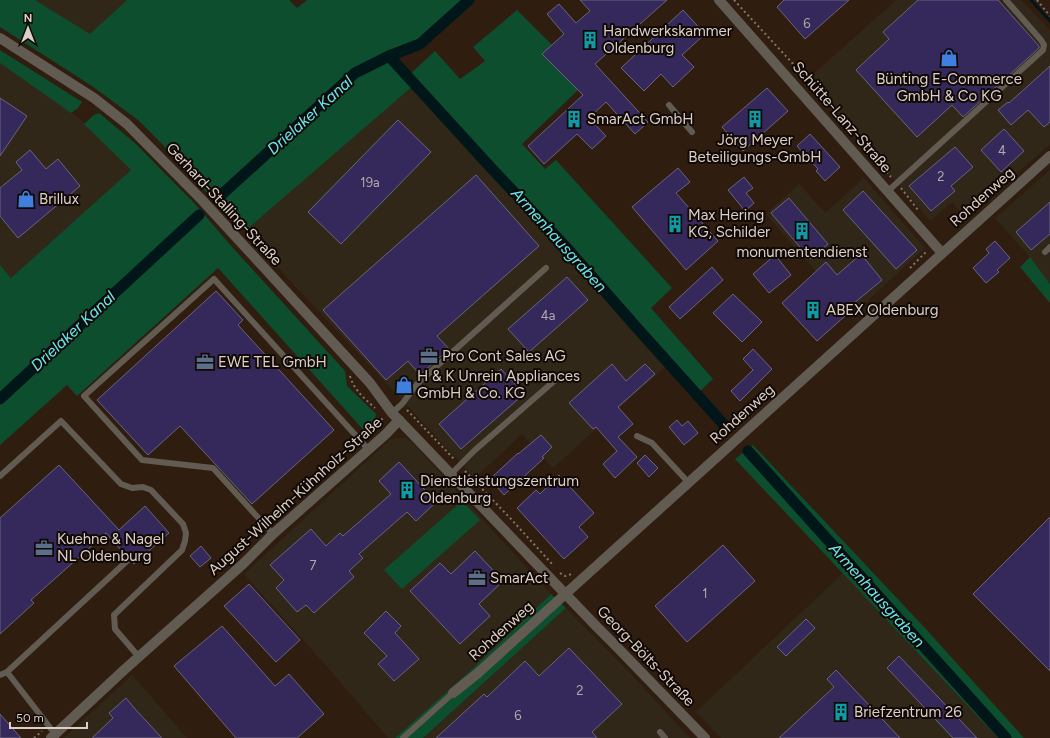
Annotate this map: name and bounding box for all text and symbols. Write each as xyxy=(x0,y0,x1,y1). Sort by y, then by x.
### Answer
north arrow xyxy=(8,8,48,48)
text: N xyxy=(24,12,32,25)
house number: 6 xyxy=(803,16,811,31)
place label: Handwerkskammer Oldenburg xyxy=(603,22,732,57)
building icon: Handwerkskammer Oldenburg xyxy=(580,30,600,50)
shop icon: Bünting E-Commerce GmbH & Co KG xyxy=(939,48,959,68)
street label: Schütte-Lanz-Straße xyxy=(789,58,895,176)
place label: Bünting E-Commerce GmbH & Co KG xyxy=(876,70,1022,105)
water label: Drielaker Kanal xyxy=(263,71,357,158)
building icon: SmarAct GmbH xyxy=(564,109,584,129)
building icon: Jörg Meyer Beteiligungs-GmbH xyxy=(745,109,765,129)
place label: SmarAct GmbH xyxy=(587,110,693,128)
place label: Jörg Meyer Beteiligungs-GmbH xyxy=(688,131,822,166)
street label: Gerhard-Stalling-Straße xyxy=(162,139,286,269)
house number: 4 xyxy=(998,143,1006,158)
street label: Rohdenweg xyxy=(946,163,1018,231)
house number: 2 xyxy=(937,169,945,184)
house number: 19a xyxy=(360,175,380,190)
water label: Armenhausgraben xyxy=(507,183,611,296)
shop icon: Brillux xyxy=(16,189,36,209)
place label: Brillux xyxy=(39,190,79,208)
place label: Max Hering KG, Schilder xyxy=(688,206,770,241)
building icon: Max Hering KG, Schilder xyxy=(665,214,685,234)
building icon: monumentendienst xyxy=(792,221,812,241)
place label: monumentendienst xyxy=(736,243,868,261)
water label: Drielaker Kanal xyxy=(27,287,119,375)
building icon: ABEX Oldenburg xyxy=(803,300,823,320)
place label: ABEX Oldenburg xyxy=(826,301,938,319)
house number: 4a xyxy=(541,308,555,323)
office icon: Pro Cont Sales AG xyxy=(419,346,439,366)
place label: Pro Cont Sales AG xyxy=(442,347,566,365)
office icon: EWE TEL GmbH xyxy=(195,352,215,372)
place label: EWE TEL GmbH xyxy=(218,353,327,371)
place label: H & K Unrein Appliances GmbH & Co. KG xyxy=(417,367,580,402)
shop icon: H & K Unrein Appliances GmbH & Co. KG xyxy=(394,375,414,395)
street label: Rohdenweg xyxy=(706,380,778,448)
street label: August-Wilhelm-Kühnholz-Straße xyxy=(205,413,385,579)
place label: Dienstleistungszentrum Oldenburg xyxy=(420,472,579,507)
building icon: Dienstleistungszentrum Oldenburg xyxy=(397,480,417,500)
place label: Kuehne & Nagel NL Oldenburg xyxy=(57,530,164,565)
office icon: Kuehne & Nagel NL Oldenburg xyxy=(34,538,54,558)
water label: Armenhausgraben xyxy=(825,538,929,651)
house number: 7 xyxy=(310,558,317,573)
office icon: SmarAct xyxy=(467,568,487,588)
place label: SmarAct xyxy=(490,569,549,587)
house number: 1 xyxy=(702,586,708,601)
street label: Rohdenweg xyxy=(465,597,537,665)
street label: Georg-Bölts-Straße xyxy=(593,602,699,710)
house number: 2 xyxy=(576,683,584,698)
building icon: Briefzentrum 26 xyxy=(831,702,851,722)
place label: Briefzentrum 26 xyxy=(854,703,962,721)
scale bar xyxy=(10,704,87,730)
house number: 6 xyxy=(514,708,522,723)
text: 50 m xyxy=(16,711,44,725)

